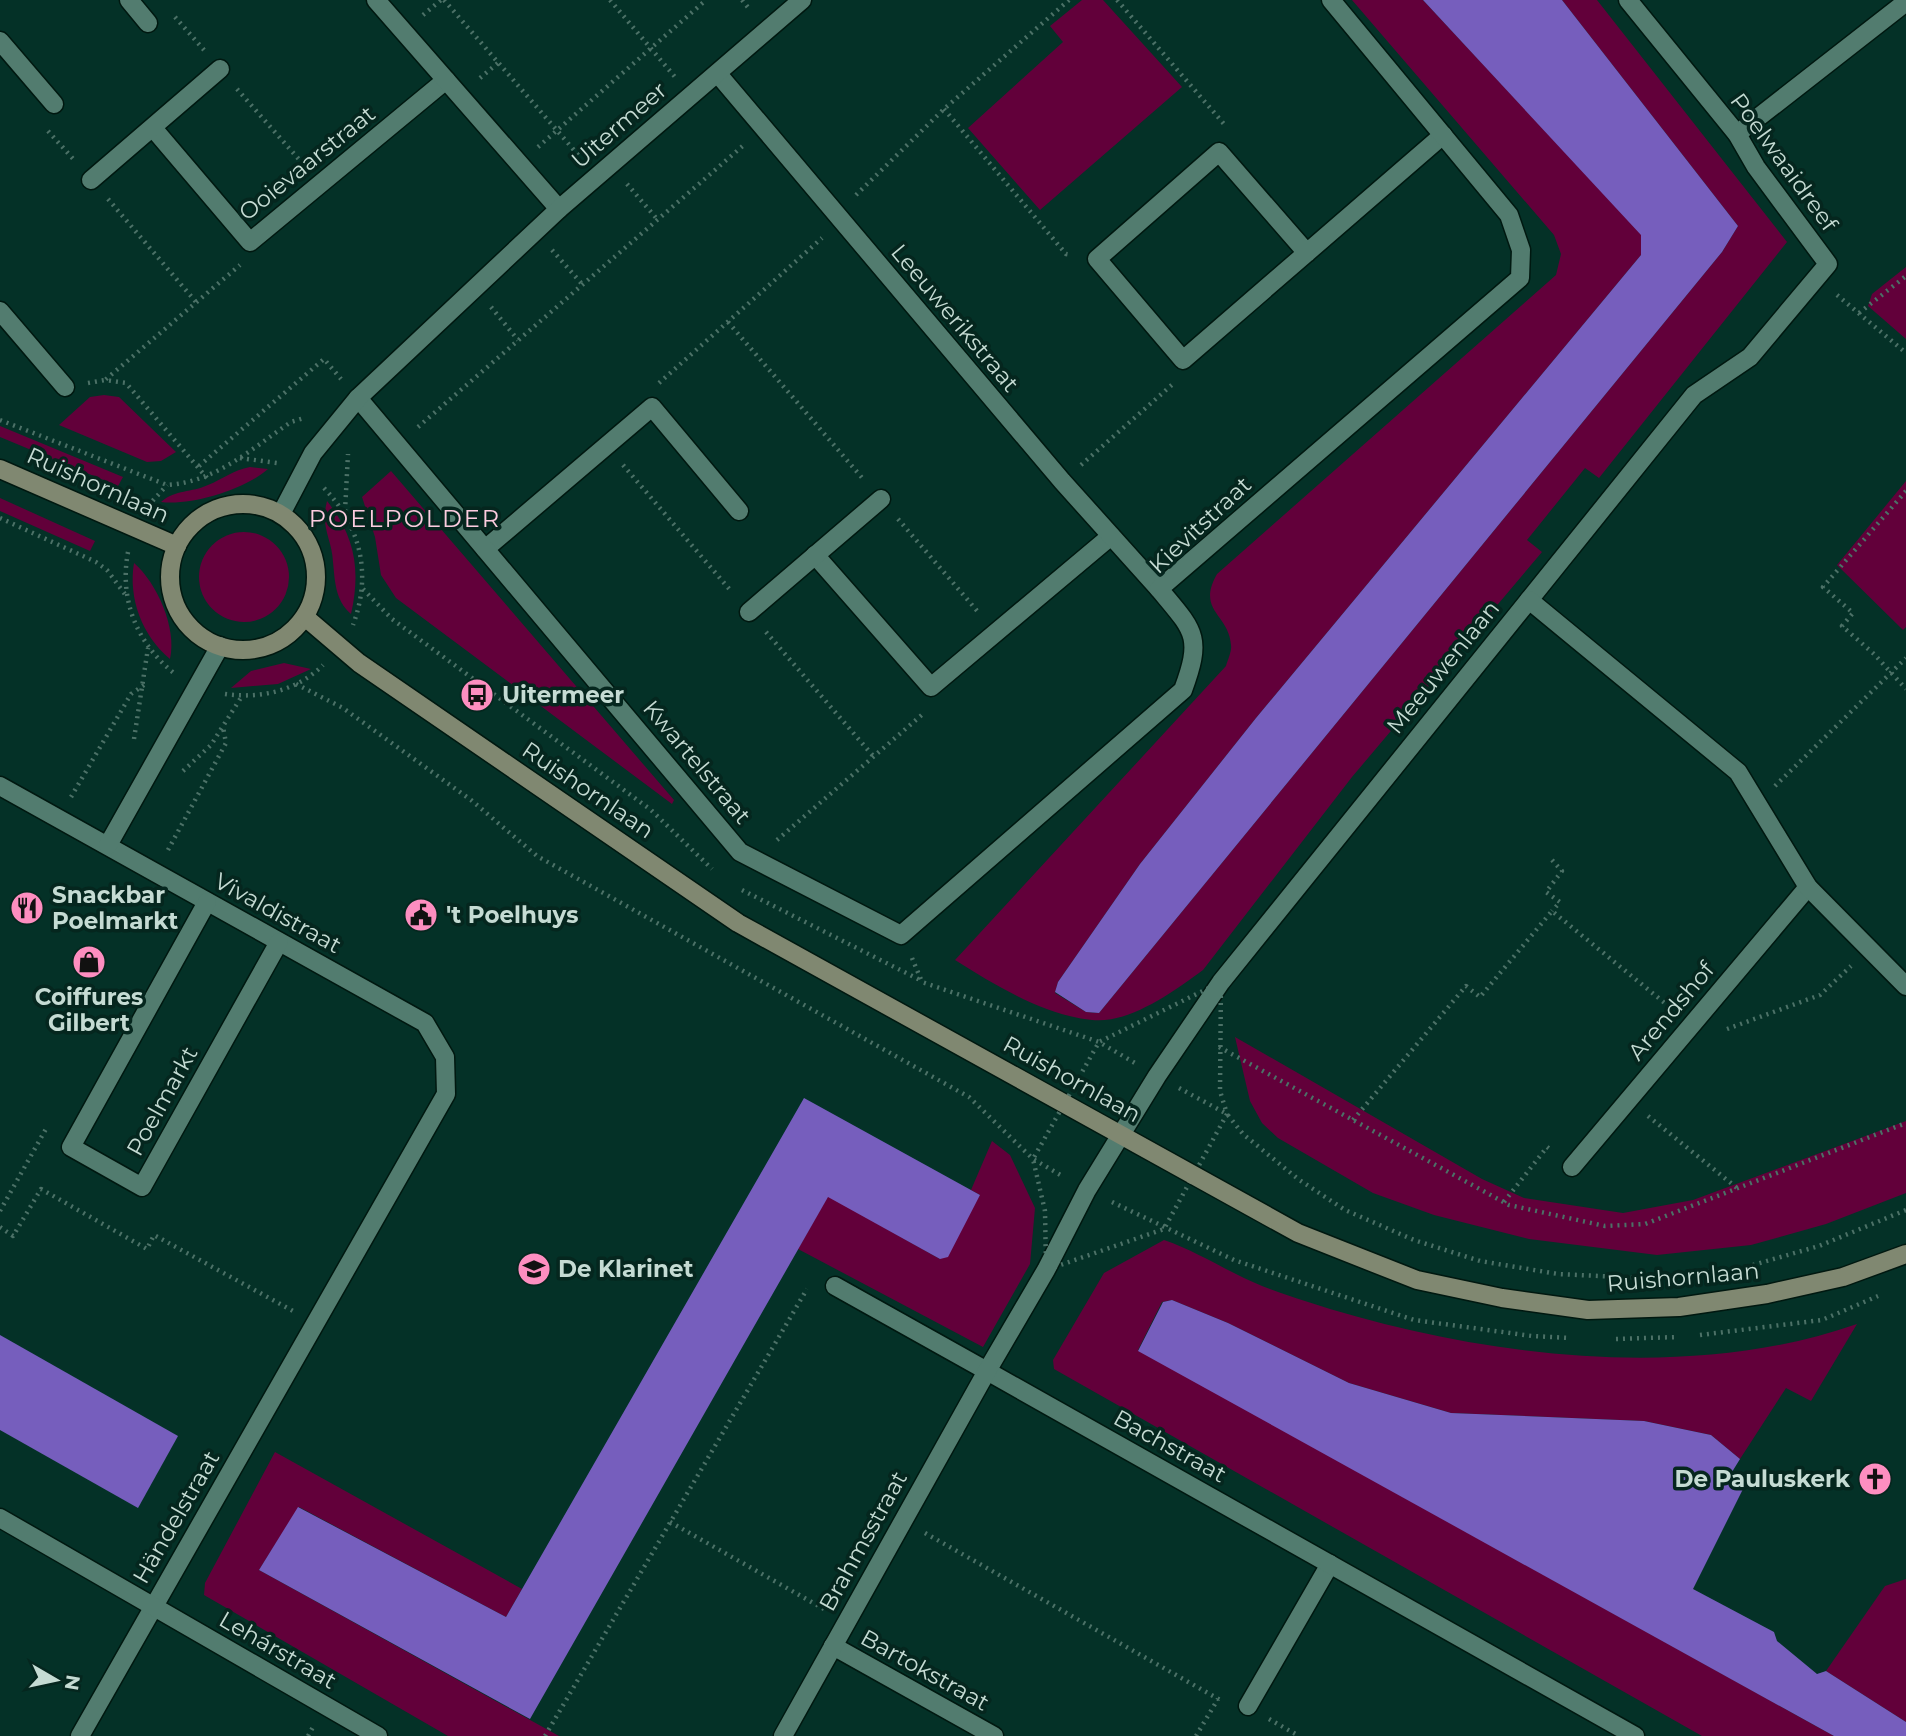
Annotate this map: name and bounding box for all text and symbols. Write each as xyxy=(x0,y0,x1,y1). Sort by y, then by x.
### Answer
street label: Uitermeer xyxy=(565,76,673,174)
street label: Poelwaaidreef xyxy=(1724,87,1844,238)
street label: Ooievaarstraat xyxy=(233,99,381,227)
street label: Leeuwerikstraat xyxy=(885,238,1025,398)
street label: Ruishornlaan xyxy=(22,441,174,529)
street label: Kievitstraat xyxy=(1143,471,1257,579)
district label: POELPOLDER xyxy=(309,504,501,533)
street label: Meeuwenlaan xyxy=(1381,595,1505,739)
bus stop icon: Uitermeer xyxy=(458,676,496,714)
place label: Uitermeer xyxy=(502,681,624,709)
street label: Kwartelstraat xyxy=(637,694,757,830)
street label: Ruishornlaan xyxy=(517,736,659,844)
street label: Vivaldistraat xyxy=(210,867,346,959)
place label: Snackbar Poelmarkt xyxy=(52,881,178,935)
restaurant icon: Snackbar Poelmarkt xyxy=(8,889,46,927)
public building icon: 't Poelhuys xyxy=(402,896,440,934)
place label: 't Poelhuys xyxy=(446,901,578,929)
shop icon: Coiffures Gilbert xyxy=(70,943,108,981)
street label: Arendshof xyxy=(1622,955,1721,1066)
place label: Coiffures Gilbert xyxy=(35,983,143,1037)
street label: Ruishornlaan xyxy=(998,1030,1146,1128)
street label: Poelmarkt xyxy=(120,1041,204,1161)
school or university icon: De Klarinet xyxy=(515,1250,553,1288)
place label: De Klarinet xyxy=(558,1255,693,1283)
street label: Ruishornlaan xyxy=(1606,1256,1760,1298)
street label: Bachstraat xyxy=(1109,1404,1231,1488)
street label: Händelstraat xyxy=(127,1446,225,1588)
church icon: De Pauluskerk xyxy=(1856,1460,1894,1498)
place label: De Pauluskerk xyxy=(1675,1465,1851,1493)
street label: Brahmsstraat xyxy=(813,1466,913,1616)
street label: Lehárstraat xyxy=(214,1605,342,1695)
street label: Bartokstraat xyxy=(856,1623,994,1717)
north arrow xyxy=(21,1645,91,1715)
text: N xyxy=(60,1673,85,1692)

